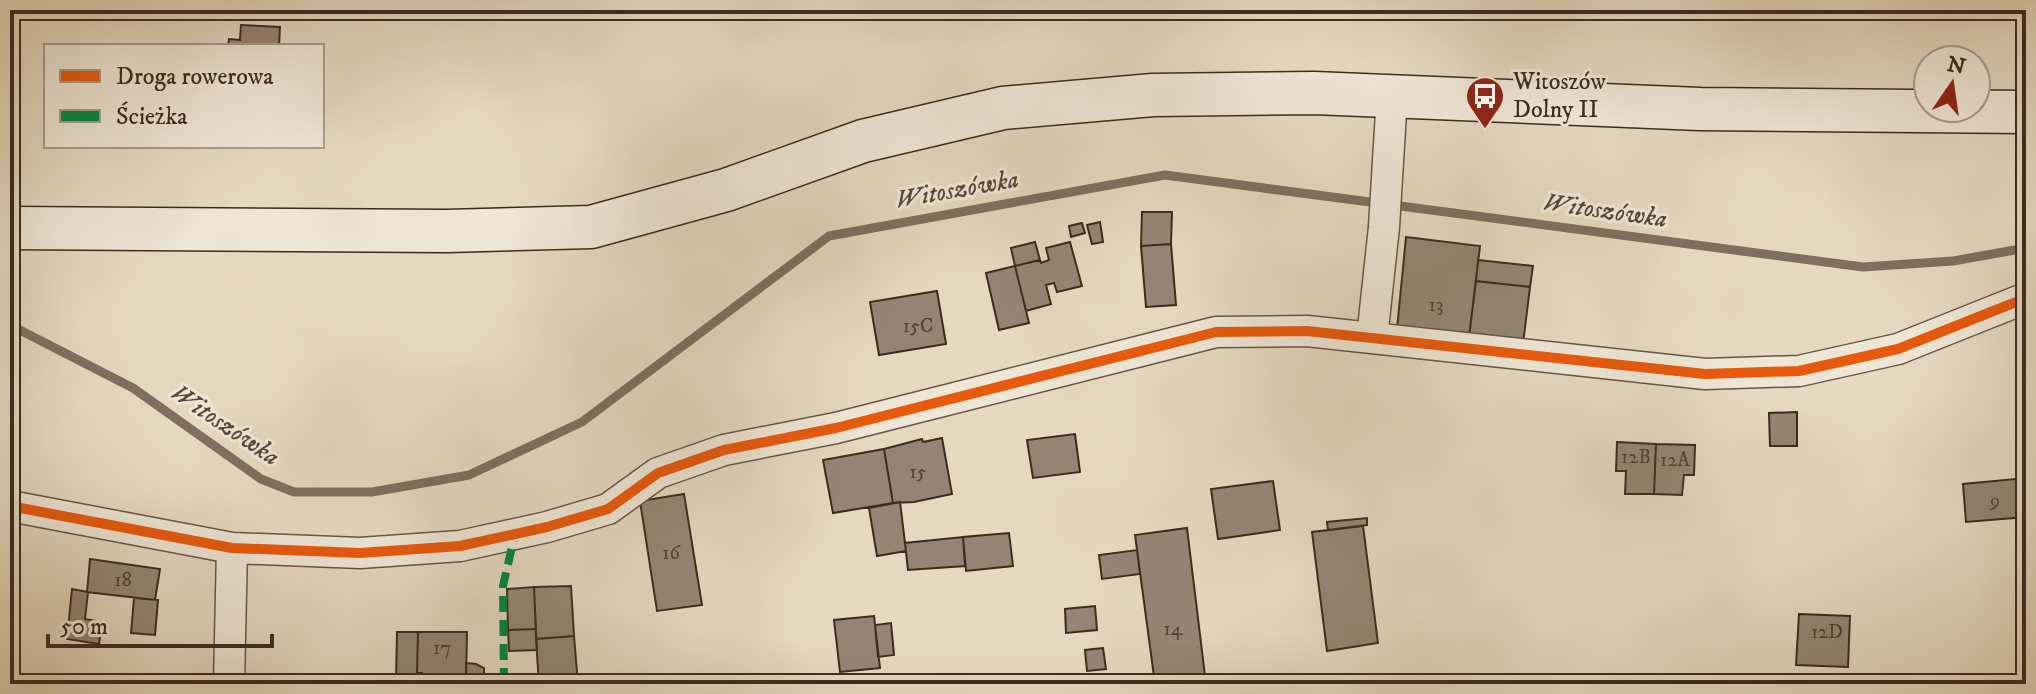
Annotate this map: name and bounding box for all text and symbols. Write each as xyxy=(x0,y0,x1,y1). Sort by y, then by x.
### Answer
legend xyxy=(44,44,324,148)
north arrow xyxy=(1912,44,1992,124)
text: N xyxy=(1944,51,1968,81)
text: Droga rowerowa xyxy=(116,62,274,92)
place label: Witoszów Dolny II xyxy=(1512,67,1607,125)
bus stop icon: Witoszów Dolny II xyxy=(1464,75,1506,130)
text: Ścieżka xyxy=(116,101,188,132)
water label: Witoszówka xyxy=(893,163,1021,217)
water label: Witoszówka xyxy=(1541,186,1669,236)
house number: 13 xyxy=(1429,293,1443,318)
house number: 15C xyxy=(903,314,933,339)
water label: Witoszówka xyxy=(164,376,286,474)
house number: 12B xyxy=(1621,445,1651,470)
house number: 12A xyxy=(1660,448,1690,473)
house number: 15 xyxy=(909,460,927,485)
house number: 9 xyxy=(1989,489,2000,514)
house number: 16 xyxy=(662,541,680,566)
house number: 18 xyxy=(114,568,132,593)
scale bar xyxy=(48,598,272,648)
text: 50 m xyxy=(60,612,108,642)
house number: 14 xyxy=(1164,617,1183,642)
house number: 12D xyxy=(1811,620,1843,645)
house number: 17 xyxy=(433,636,451,661)

